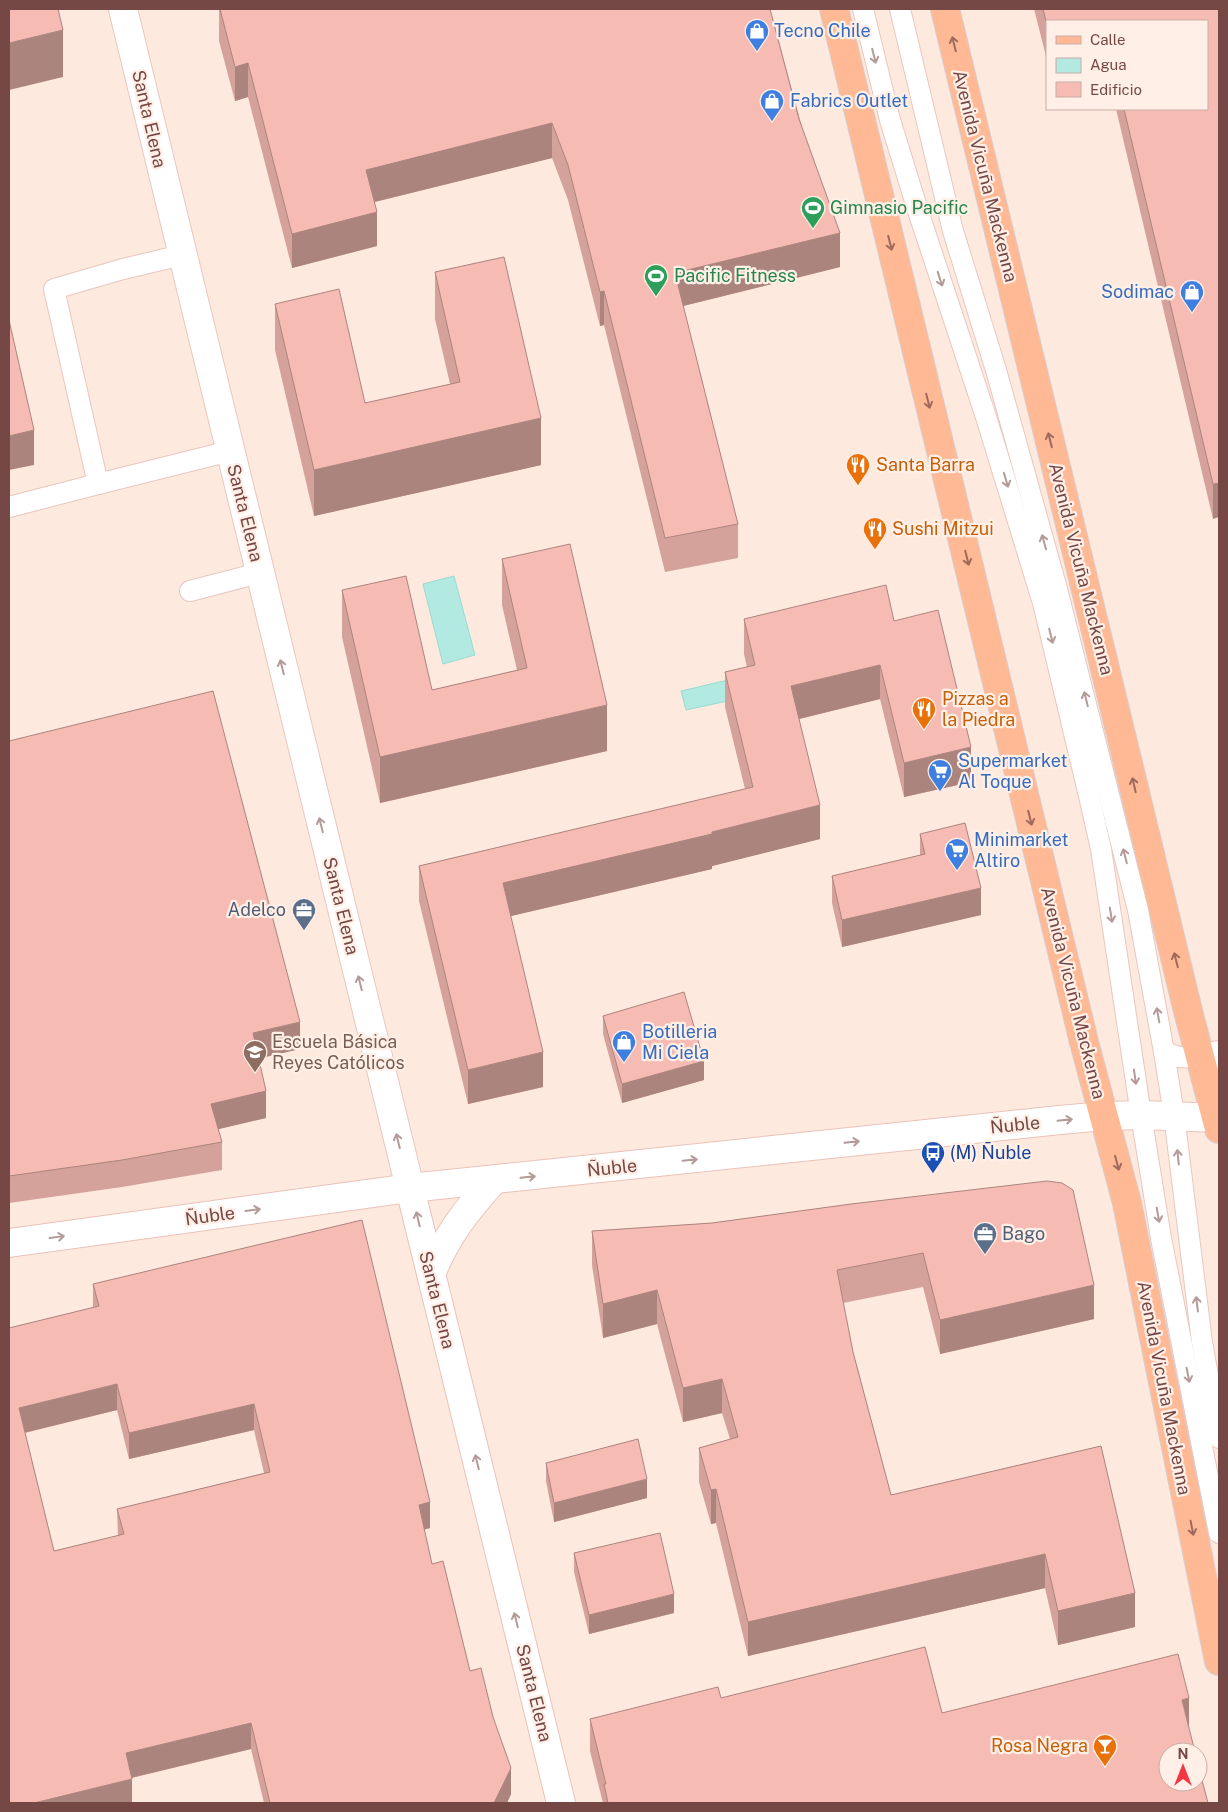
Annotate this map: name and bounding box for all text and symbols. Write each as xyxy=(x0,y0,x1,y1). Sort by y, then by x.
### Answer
shop icon: Tecno Chile xyxy=(744,18,770,52)
place label: Tecno Chile xyxy=(774,20,871,41)
legend xyxy=(1046,20,1208,110)
text: Calle xyxy=(1090,31,1126,48)
one-way arrow xyxy=(948,37,958,53)
one-way arrow xyxy=(870,48,879,64)
text: Agua xyxy=(1090,56,1127,73)
street label: Santa Elena xyxy=(128,68,171,170)
street label: Avenida Vicuña Mackenna xyxy=(949,68,1022,284)
text: Edificio xyxy=(1090,81,1142,98)
shop icon: Fabrics Outlet xyxy=(759,88,785,122)
place label: Fabrics Outlet xyxy=(790,90,908,111)
sports icon: Gimnasio Pacific xyxy=(800,195,826,229)
place label: Gimnasio Pacific xyxy=(830,197,968,218)
one-way arrow xyxy=(886,234,895,250)
sports icon: Pacific Fitness xyxy=(643,263,669,297)
place label: Pacific Fitness xyxy=(674,265,796,286)
one-way arrow xyxy=(936,271,946,287)
shop icon: Sodimac xyxy=(1179,279,1205,313)
place label: Sodimac xyxy=(1101,281,1174,302)
one-way arrow xyxy=(924,392,933,408)
one-way arrow xyxy=(1045,433,1054,449)
restaurant icon: Santa Barra xyxy=(845,452,871,486)
place label: Santa Barra xyxy=(876,454,975,475)
street label: Avenida Vicuña Mackenna xyxy=(1045,461,1118,677)
street label: Santa Elena xyxy=(223,462,268,564)
one-way arrow xyxy=(1001,472,1011,488)
restaurant icon: Sushi Mitzui xyxy=(862,516,888,550)
place label: Sushi Mitzui xyxy=(892,518,994,539)
one-way arrow xyxy=(1039,534,1049,550)
one-way arrow xyxy=(963,550,972,566)
one-way arrow xyxy=(1047,628,1056,644)
one-way arrow xyxy=(277,660,287,676)
place label: Pizzas a la Piedra xyxy=(942,688,1015,730)
one-way arrow xyxy=(1080,691,1090,707)
restaurant icon: Pizzas a la Piedra xyxy=(911,696,937,730)
place label: Supermarket Al Toque xyxy=(958,750,1068,792)
supermarket icon: Supermarket Al Toque xyxy=(927,758,953,792)
one-way arrow xyxy=(1129,778,1138,794)
one-way arrow xyxy=(1026,810,1035,826)
one-way arrow xyxy=(316,817,325,833)
place label: Minimarket Altiro xyxy=(974,829,1068,871)
supermarket icon: Minimarket Altiro xyxy=(944,837,970,871)
one-way arrow xyxy=(1120,849,1129,865)
street label: Santa Elena xyxy=(319,855,364,957)
street label: Avenida Vicuña Mackenna xyxy=(1037,885,1110,1101)
office icon: Adelco xyxy=(291,897,317,931)
place label: Adelco xyxy=(228,899,286,920)
one-way arrow xyxy=(1106,906,1116,922)
one-way arrow xyxy=(1171,953,1180,969)
one-way arrow xyxy=(355,975,364,991)
one-way arrow xyxy=(1153,1008,1163,1024)
place label: Botilleria Mi Ciela xyxy=(642,1021,717,1063)
shop icon: Botilleria Mi Ciela xyxy=(611,1029,637,1063)
place label: Escuela Básica Reyes Católicos xyxy=(272,1031,405,1073)
school or university icon: Escuela Básica Reyes Católicos xyxy=(242,1039,268,1073)
one-way arrow xyxy=(1131,1069,1141,1085)
street label: Ñuble xyxy=(989,1110,1041,1138)
one-way arrow xyxy=(1057,1115,1073,1125)
one-way arrow xyxy=(393,1133,403,1149)
one-way arrow xyxy=(843,1138,859,1147)
bus stop icon: (M) Ñuble xyxy=(920,1140,946,1174)
place label: (M) Ñuble xyxy=(950,1141,1031,1163)
one-way arrow xyxy=(1173,1149,1183,1165)
street label: Ñuble xyxy=(586,1153,638,1181)
one-way arrow xyxy=(682,1155,698,1165)
one-way arrow xyxy=(1112,1155,1122,1171)
one-way arrow xyxy=(520,1172,536,1182)
street label: Ñuble xyxy=(184,1201,236,1229)
one-way arrow xyxy=(244,1204,260,1214)
one-way arrow xyxy=(1153,1207,1163,1223)
one-way arrow xyxy=(413,1212,422,1228)
office icon: Bago xyxy=(972,1221,998,1255)
place label: Bago xyxy=(1002,1223,1045,1244)
one-way arrow xyxy=(49,1232,65,1242)
street label: Santa Elena xyxy=(415,1249,460,1351)
street label: Avenida Vicuña Mackenna xyxy=(1133,1279,1196,1497)
one-way arrow xyxy=(1192,1296,1202,1312)
one-way arrow xyxy=(1184,1367,1193,1383)
one-way arrow xyxy=(472,1455,481,1471)
one-way arrow xyxy=(1188,1519,1198,1535)
one-way arrow xyxy=(511,1612,520,1628)
street label: Santa Elena xyxy=(512,1642,557,1744)
bar icon: Rosa Negra xyxy=(1092,1733,1118,1767)
place label: Rosa Negra xyxy=(991,1735,1088,1756)
north arrow xyxy=(1158,1742,1208,1792)
text: N xyxy=(1178,1746,1188,1762)

